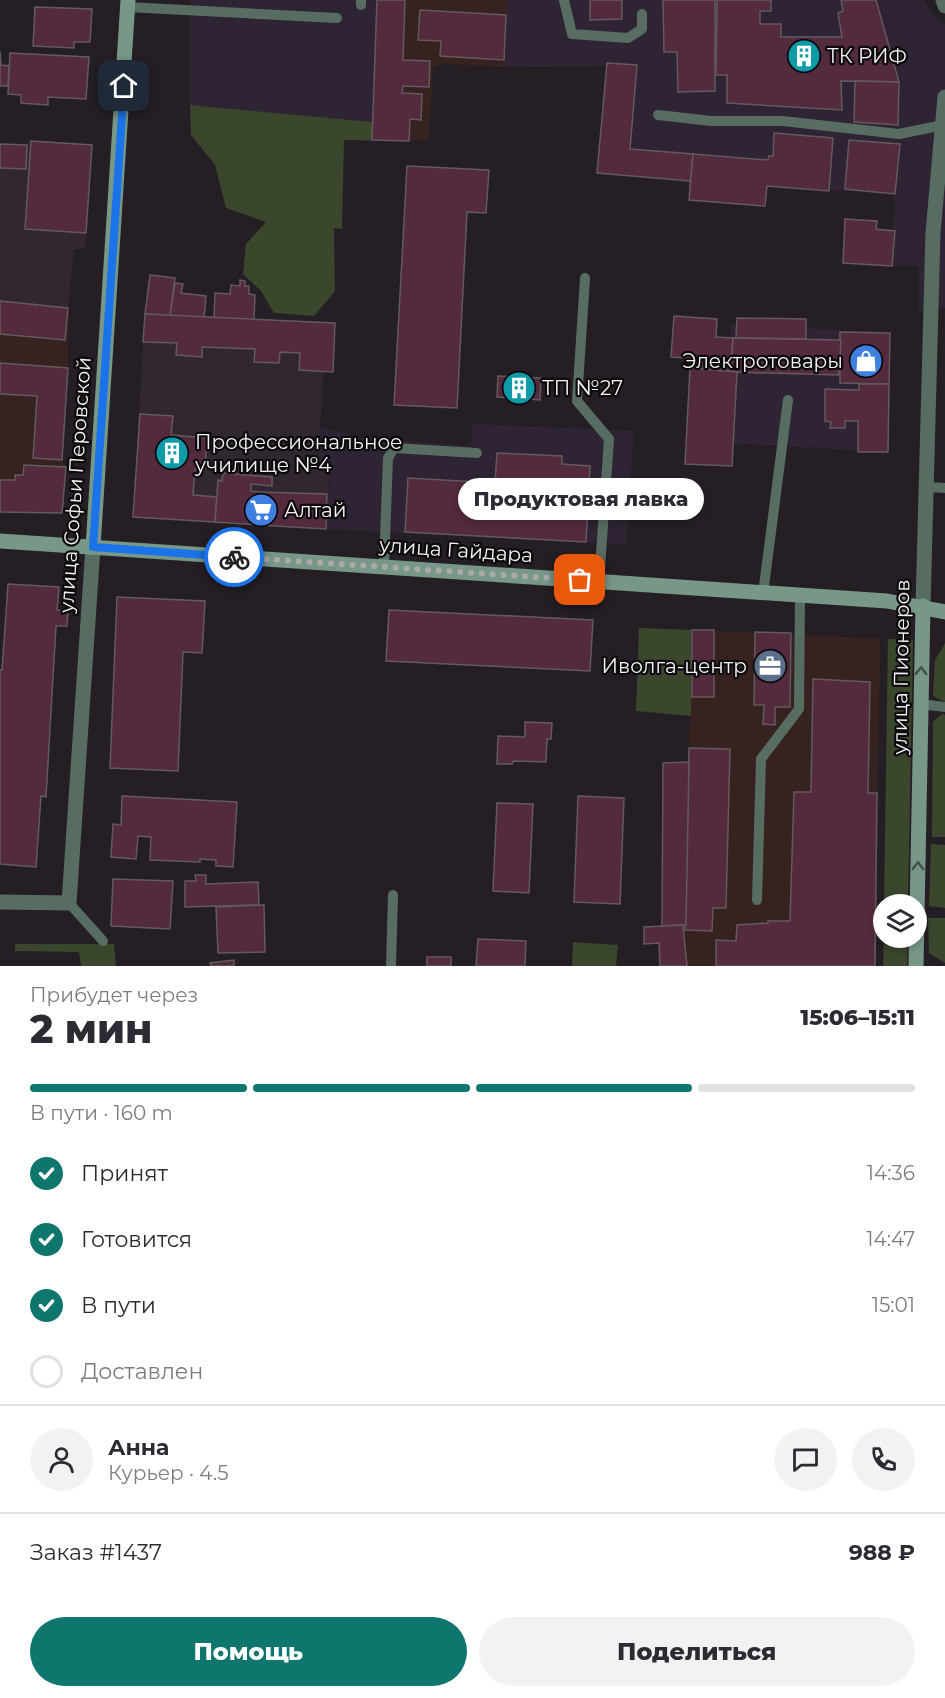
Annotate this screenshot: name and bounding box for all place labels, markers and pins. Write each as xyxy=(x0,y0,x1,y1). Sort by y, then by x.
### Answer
building icon: ТК РИФ xyxy=(786,38,822,74)
place label: ТК РИФ xyxy=(827,44,907,68)
pin xyxy=(98,60,149,111)
shop icon: Электротовары xyxy=(848,343,884,379)
place label: Электротовары xyxy=(682,349,843,373)
building icon: ТП №27 xyxy=(501,370,537,406)
place label: ТП №27 xyxy=(542,376,623,400)
place label: Профессиональное училище №4 xyxy=(194,430,402,477)
building icon: Профессиональное училище №4 xyxy=(154,435,190,471)
callout: Продуктовая лавка xyxy=(457,478,703,520)
supermarket icon: Алтай xyxy=(243,492,279,528)
place label: Алтай xyxy=(284,498,346,522)
pin xyxy=(554,554,605,605)
office icon: Иволга-центр xyxy=(752,648,788,684)
place label: Иволга-центр xyxy=(602,654,747,678)

